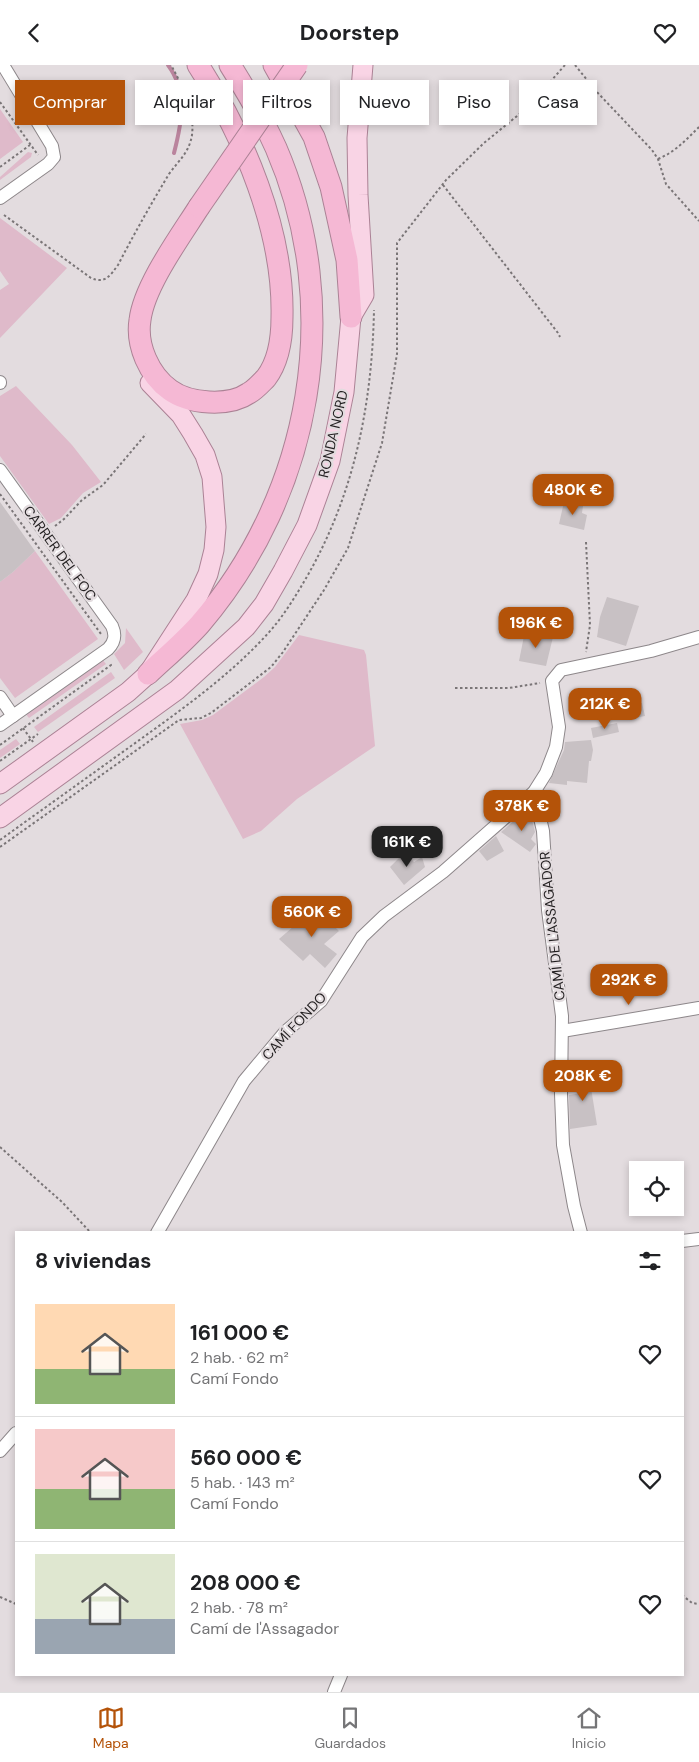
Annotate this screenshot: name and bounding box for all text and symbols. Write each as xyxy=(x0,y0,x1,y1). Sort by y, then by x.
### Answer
text: Doorstep xyxy=(300,18,399,47)
icon: back xyxy=(20,19,48,47)
icon: heart xyxy=(651,19,679,47)
chip: Comprar xyxy=(15,80,125,125)
chip: Alquilar xyxy=(135,80,233,125)
chip: Filtros xyxy=(243,80,330,125)
chip: Nuevo xyxy=(340,80,429,125)
chip: Piso xyxy=(439,80,509,125)
chip: Casa xyxy=(519,80,597,125)
street label: RONDA NORD xyxy=(314,388,352,480)
pin: 480K € xyxy=(532,473,614,516)
text: 480K € xyxy=(544,479,602,500)
street label: CARRER DEL FOC xyxy=(20,502,100,604)
pin: 196K € xyxy=(495,607,577,649)
text: 196K € xyxy=(510,612,562,633)
pin: 212K € xyxy=(564,687,646,730)
text: 212K € xyxy=(579,693,631,714)
pin: 378K € xyxy=(481,789,563,832)
text: 378K € xyxy=(495,795,550,816)
pin: 161K € xyxy=(366,825,448,868)
text: 161K € xyxy=(383,831,431,852)
street label: CAMÍ DE L'ASSAGADOR xyxy=(535,850,569,1002)
pin: 560K € xyxy=(271,895,353,938)
text: 560K € xyxy=(283,901,341,922)
pin: 292K € xyxy=(588,963,670,1006)
text: 292K € xyxy=(601,969,657,990)
street label: CAMÍ FONDO xyxy=(258,988,330,1064)
pin: 208K € xyxy=(542,1059,624,1102)
text: 208K € xyxy=(554,1065,612,1086)
map controls xyxy=(629,1161,684,1216)
button: locate xyxy=(629,1161,684,1216)
text: 8 viviendas xyxy=(35,1247,151,1275)
icon: filters xyxy=(636,1247,664,1275)
text: 161 000 € xyxy=(190,1319,289,1347)
icon: home xyxy=(75,1324,135,1384)
icon: heart xyxy=(636,1340,664,1368)
text: 2 hab. · 62 m² xyxy=(190,1347,289,1368)
text: Camí Fondo xyxy=(190,1368,279,1389)
text: 560 000 € xyxy=(190,1444,302,1472)
icon: home xyxy=(75,1449,135,1509)
icon: heart xyxy=(636,1465,664,1493)
text: 5 hab. · 143 m² xyxy=(190,1472,295,1493)
text: Camí Fondo xyxy=(190,1493,279,1514)
text: 208 000 € xyxy=(190,1569,301,1597)
icon: home xyxy=(75,1574,135,1634)
icon: heart xyxy=(636,1590,664,1618)
text: 2 hab. · 78 m² xyxy=(190,1597,288,1618)
text: Camí de l'Assagador xyxy=(190,1618,339,1639)
tab: Mapa xyxy=(93,1704,129,1752)
tab: Guardados xyxy=(314,1704,386,1752)
tab: Inicio xyxy=(572,1704,606,1752)

